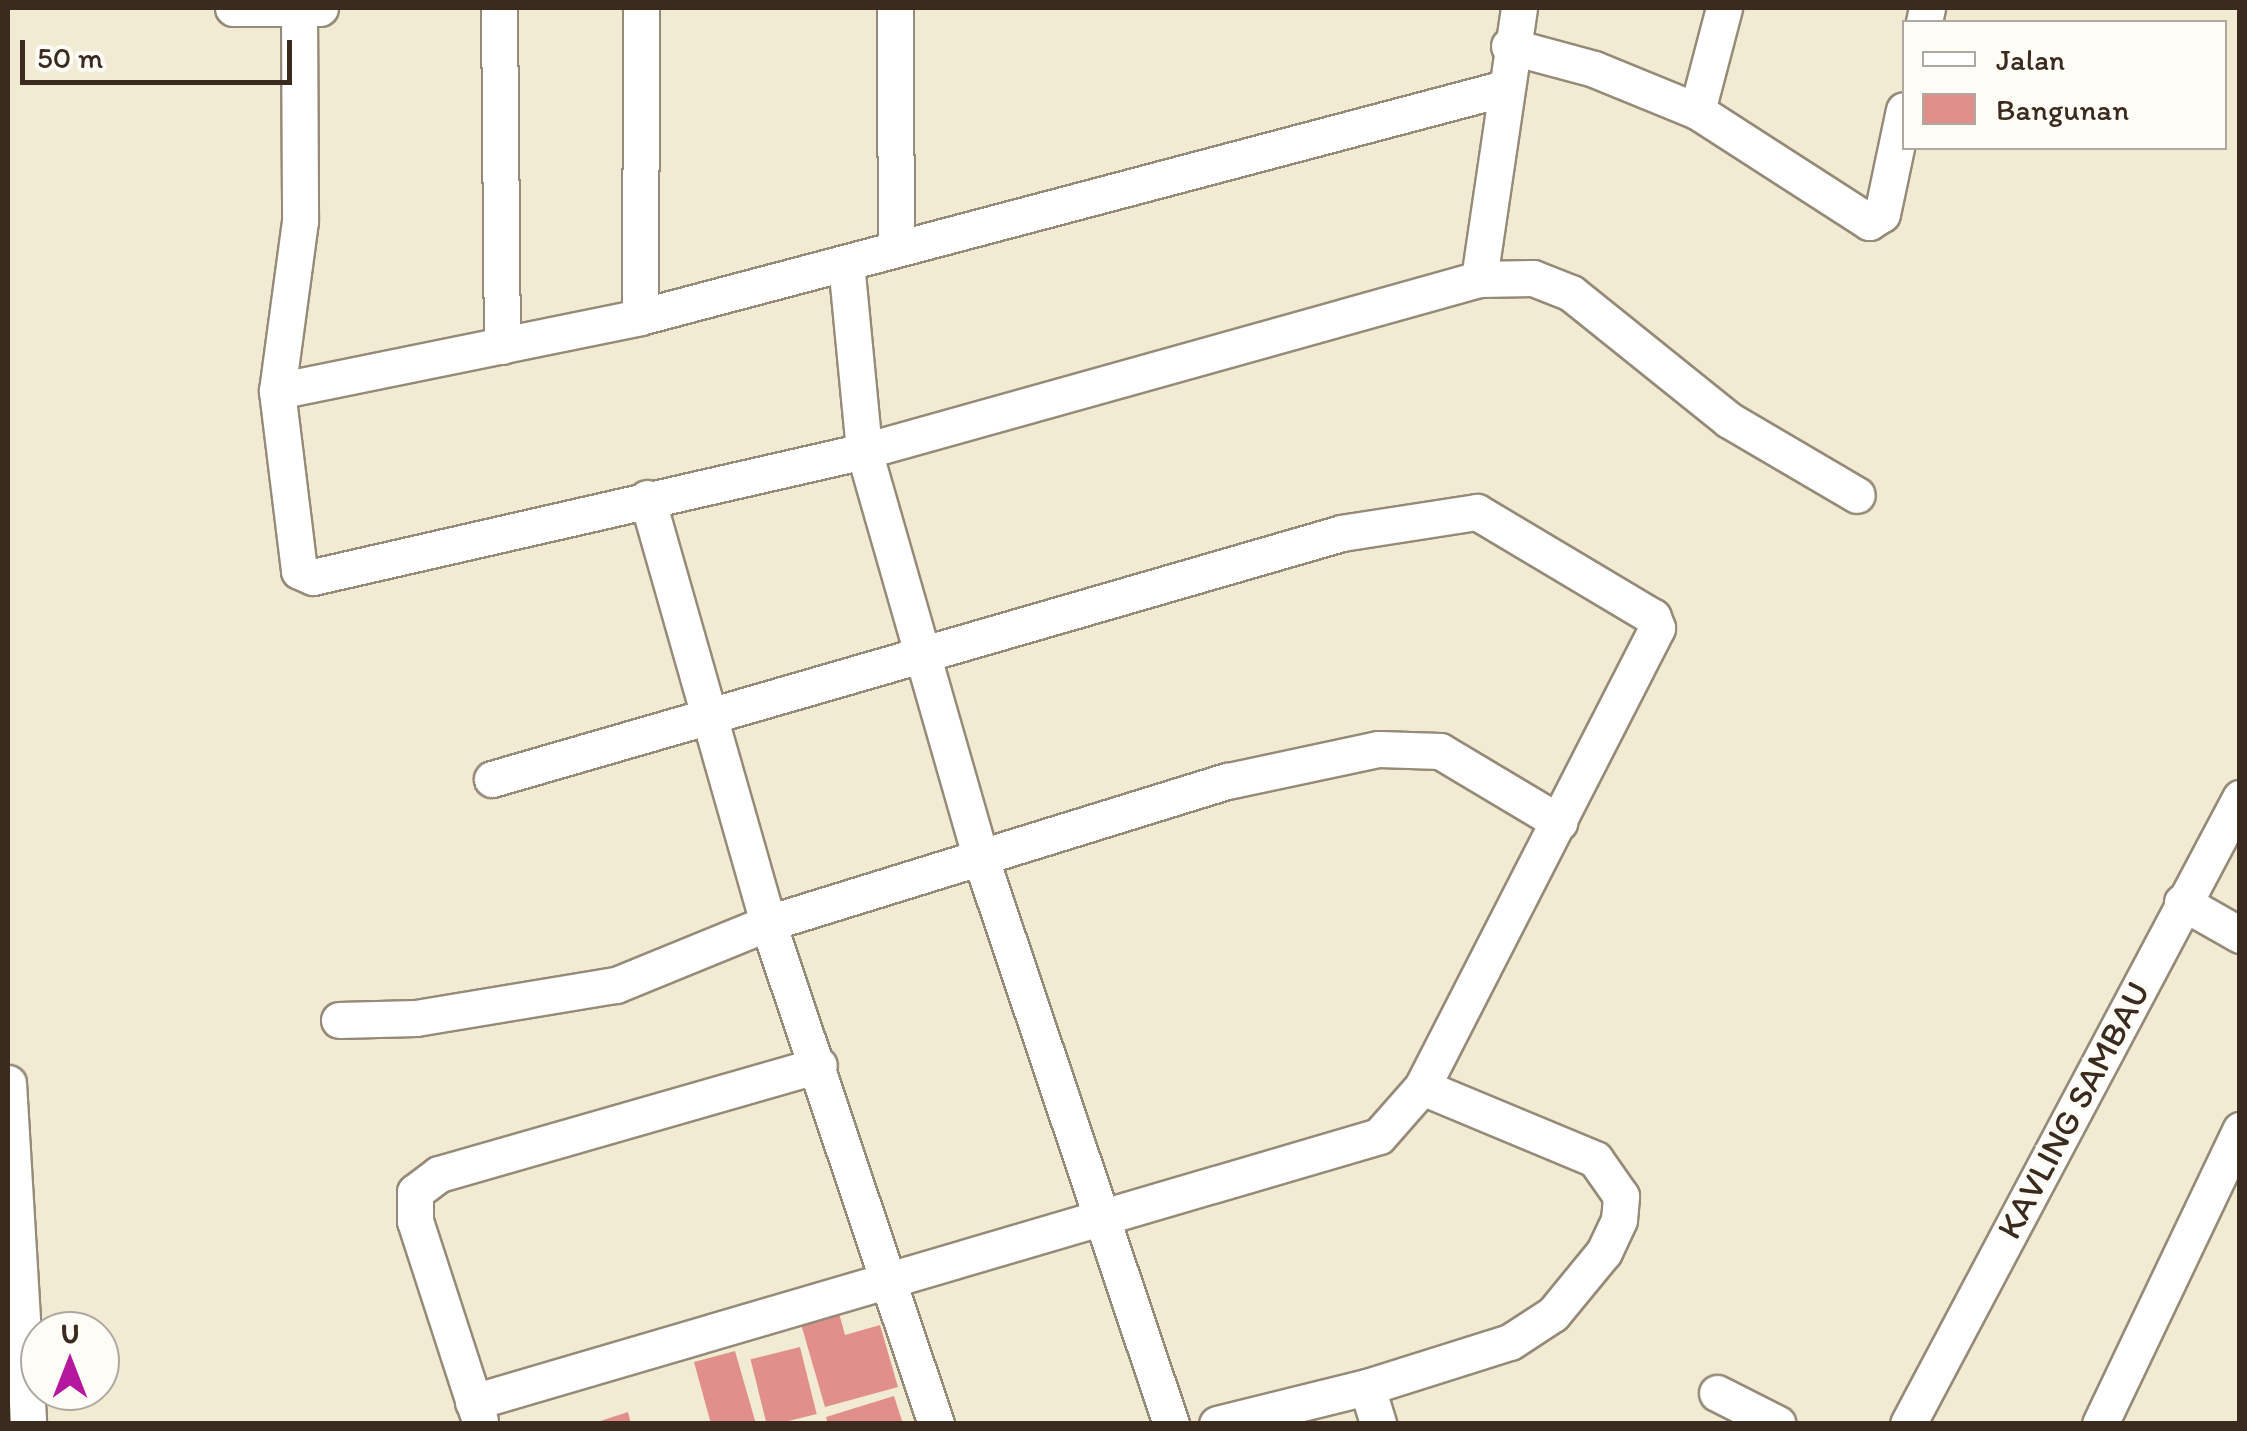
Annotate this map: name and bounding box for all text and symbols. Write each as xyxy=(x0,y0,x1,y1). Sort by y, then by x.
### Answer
scale bar xyxy=(25,20,298,82)
legend xyxy=(1902,20,2227,150)
text: 50 m xyxy=(37,39,103,76)
text: Jalan xyxy=(1996,41,2065,78)
text: Bangunan xyxy=(1996,91,2129,128)
street label: KAVLING SAMBAU xyxy=(1987,974,2159,1246)
north arrow xyxy=(20,1311,120,1411)
text: U xyxy=(61,1316,79,1350)

